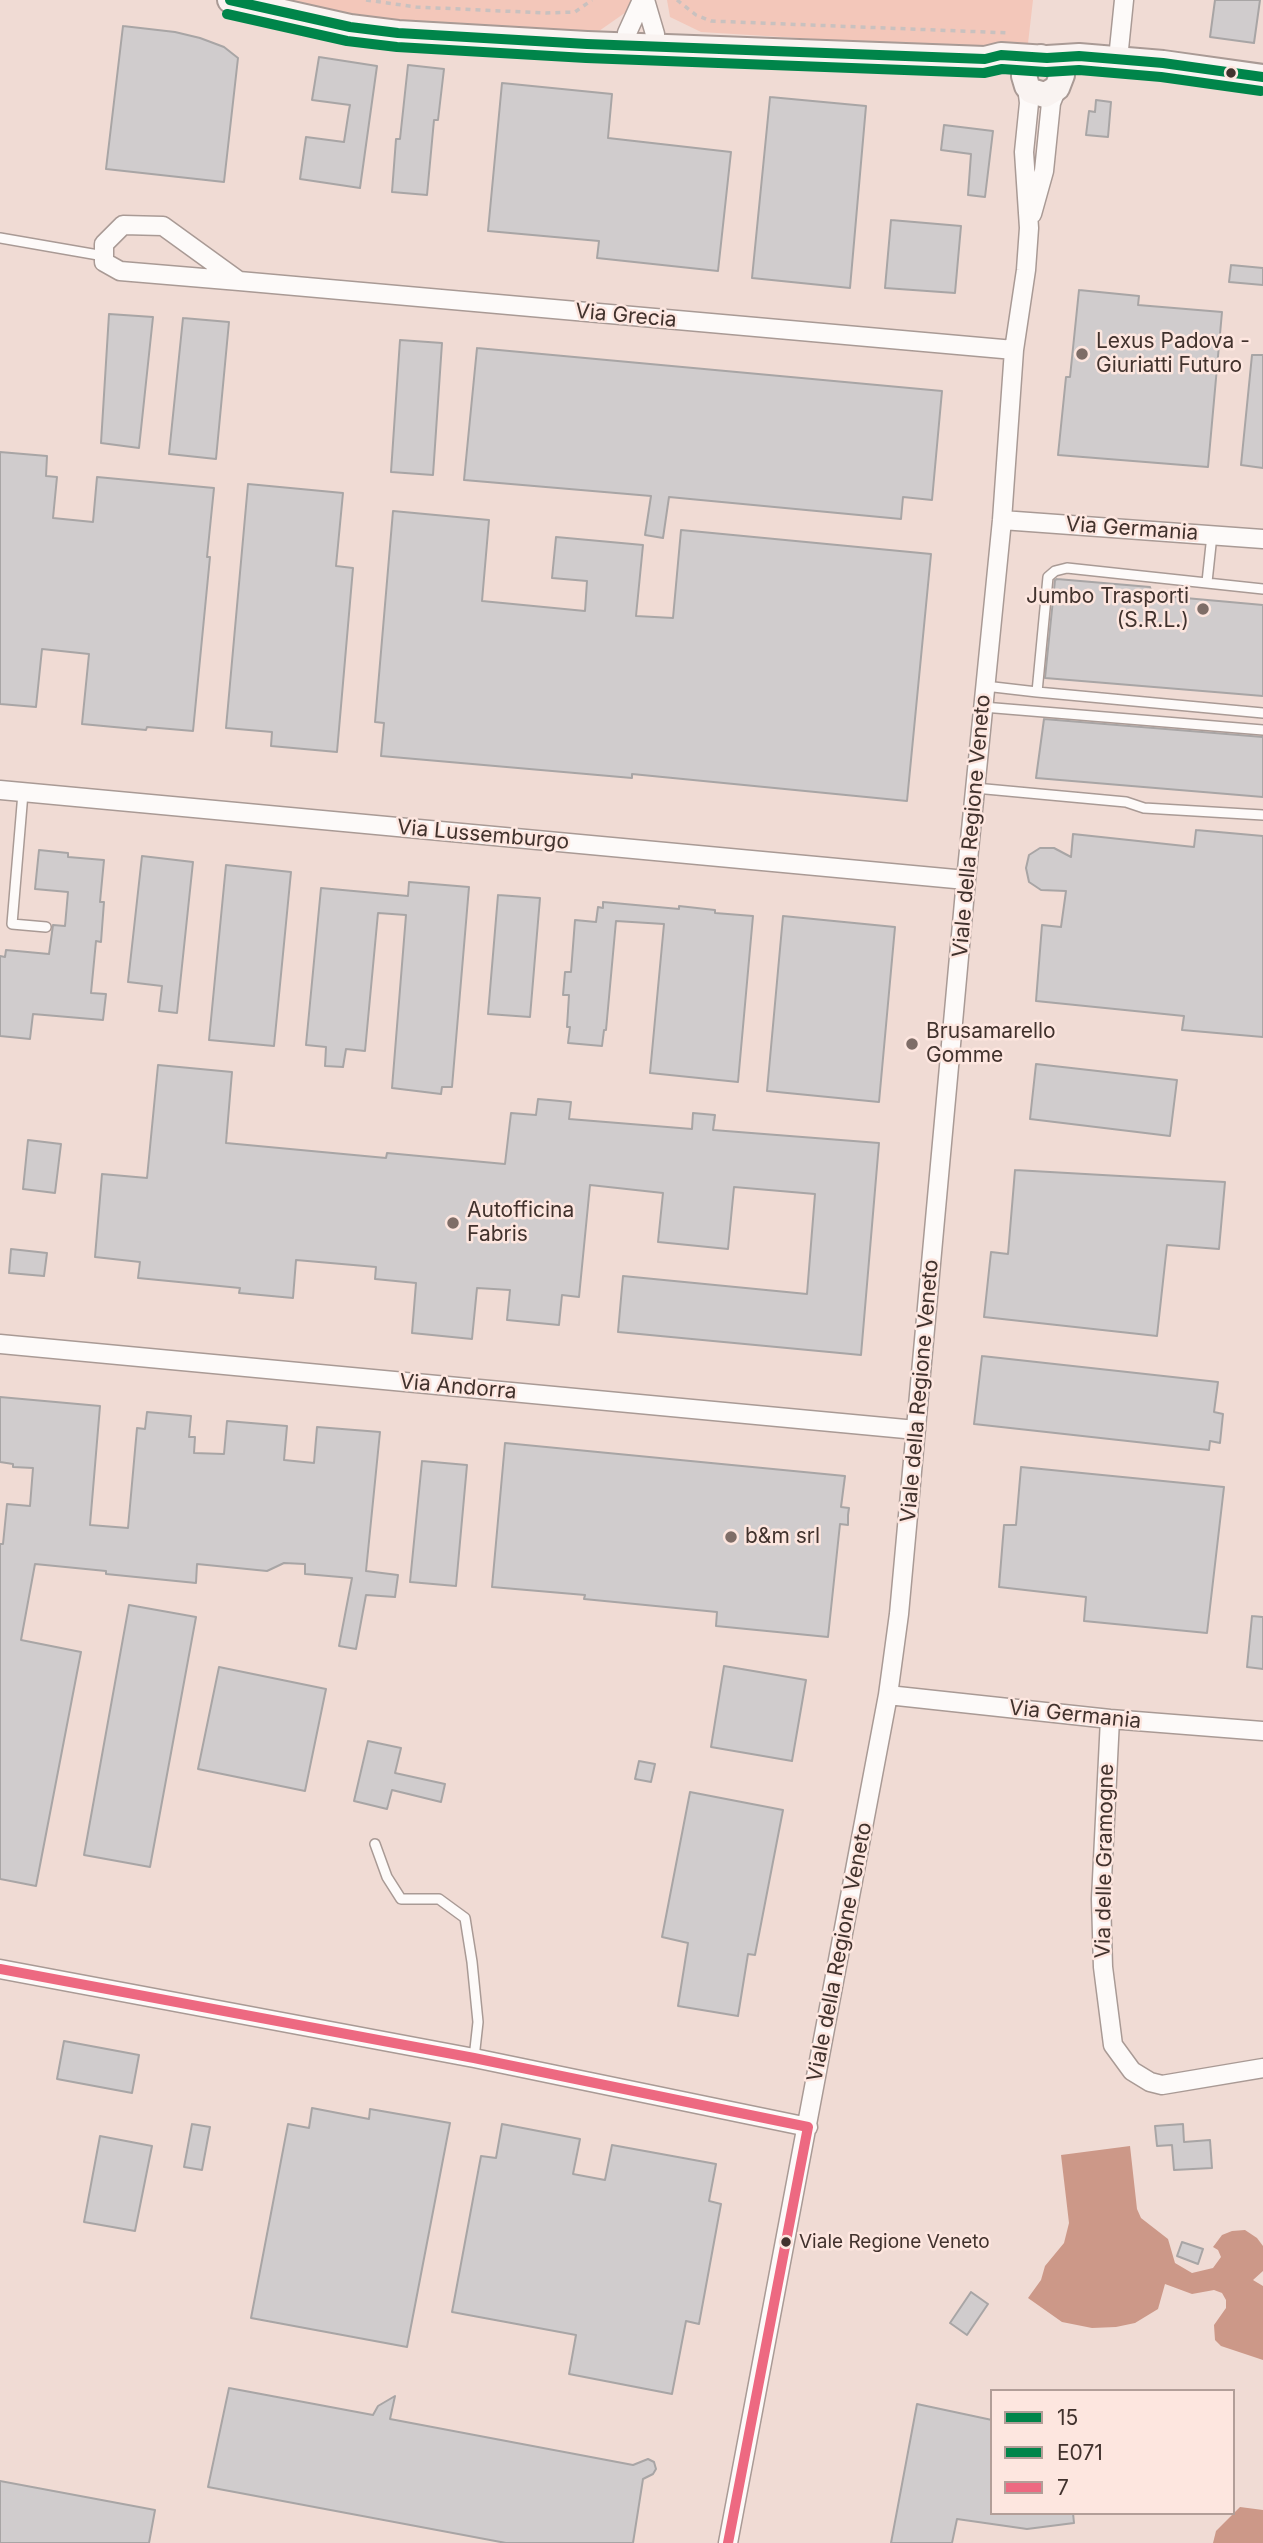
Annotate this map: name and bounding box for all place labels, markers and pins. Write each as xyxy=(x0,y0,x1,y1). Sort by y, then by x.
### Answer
unlabelled marker xyxy=(1224,66,1238,80)
place label: Lexus Padova - Giuriatti Futuro xyxy=(1096,329,1250,379)
marker: Lexus Padova - Giuriatti Futuro xyxy=(1074,346,1090,362)
place label: Jumbo Trasporti (S.R.L.) xyxy=(1026,584,1189,634)
marker: Jumbo Trasporti (S.R.L.) xyxy=(1195,601,1211,617)
place label: Brusamarello Gomme xyxy=(926,1019,1056,1069)
marker: Brusamarello Gomme xyxy=(904,1036,920,1052)
place label: Autofficina Fabris xyxy=(467,1198,574,1248)
marker: Autofficina Fabris xyxy=(445,1215,461,1231)
place label: b&m srl xyxy=(745,1524,820,1550)
marker: b&m srl xyxy=(723,1529,739,1545)
place label: Viale Regione Veneto xyxy=(799,2231,990,2253)
marker: Viale Regione Veneto xyxy=(779,2235,793,2249)

